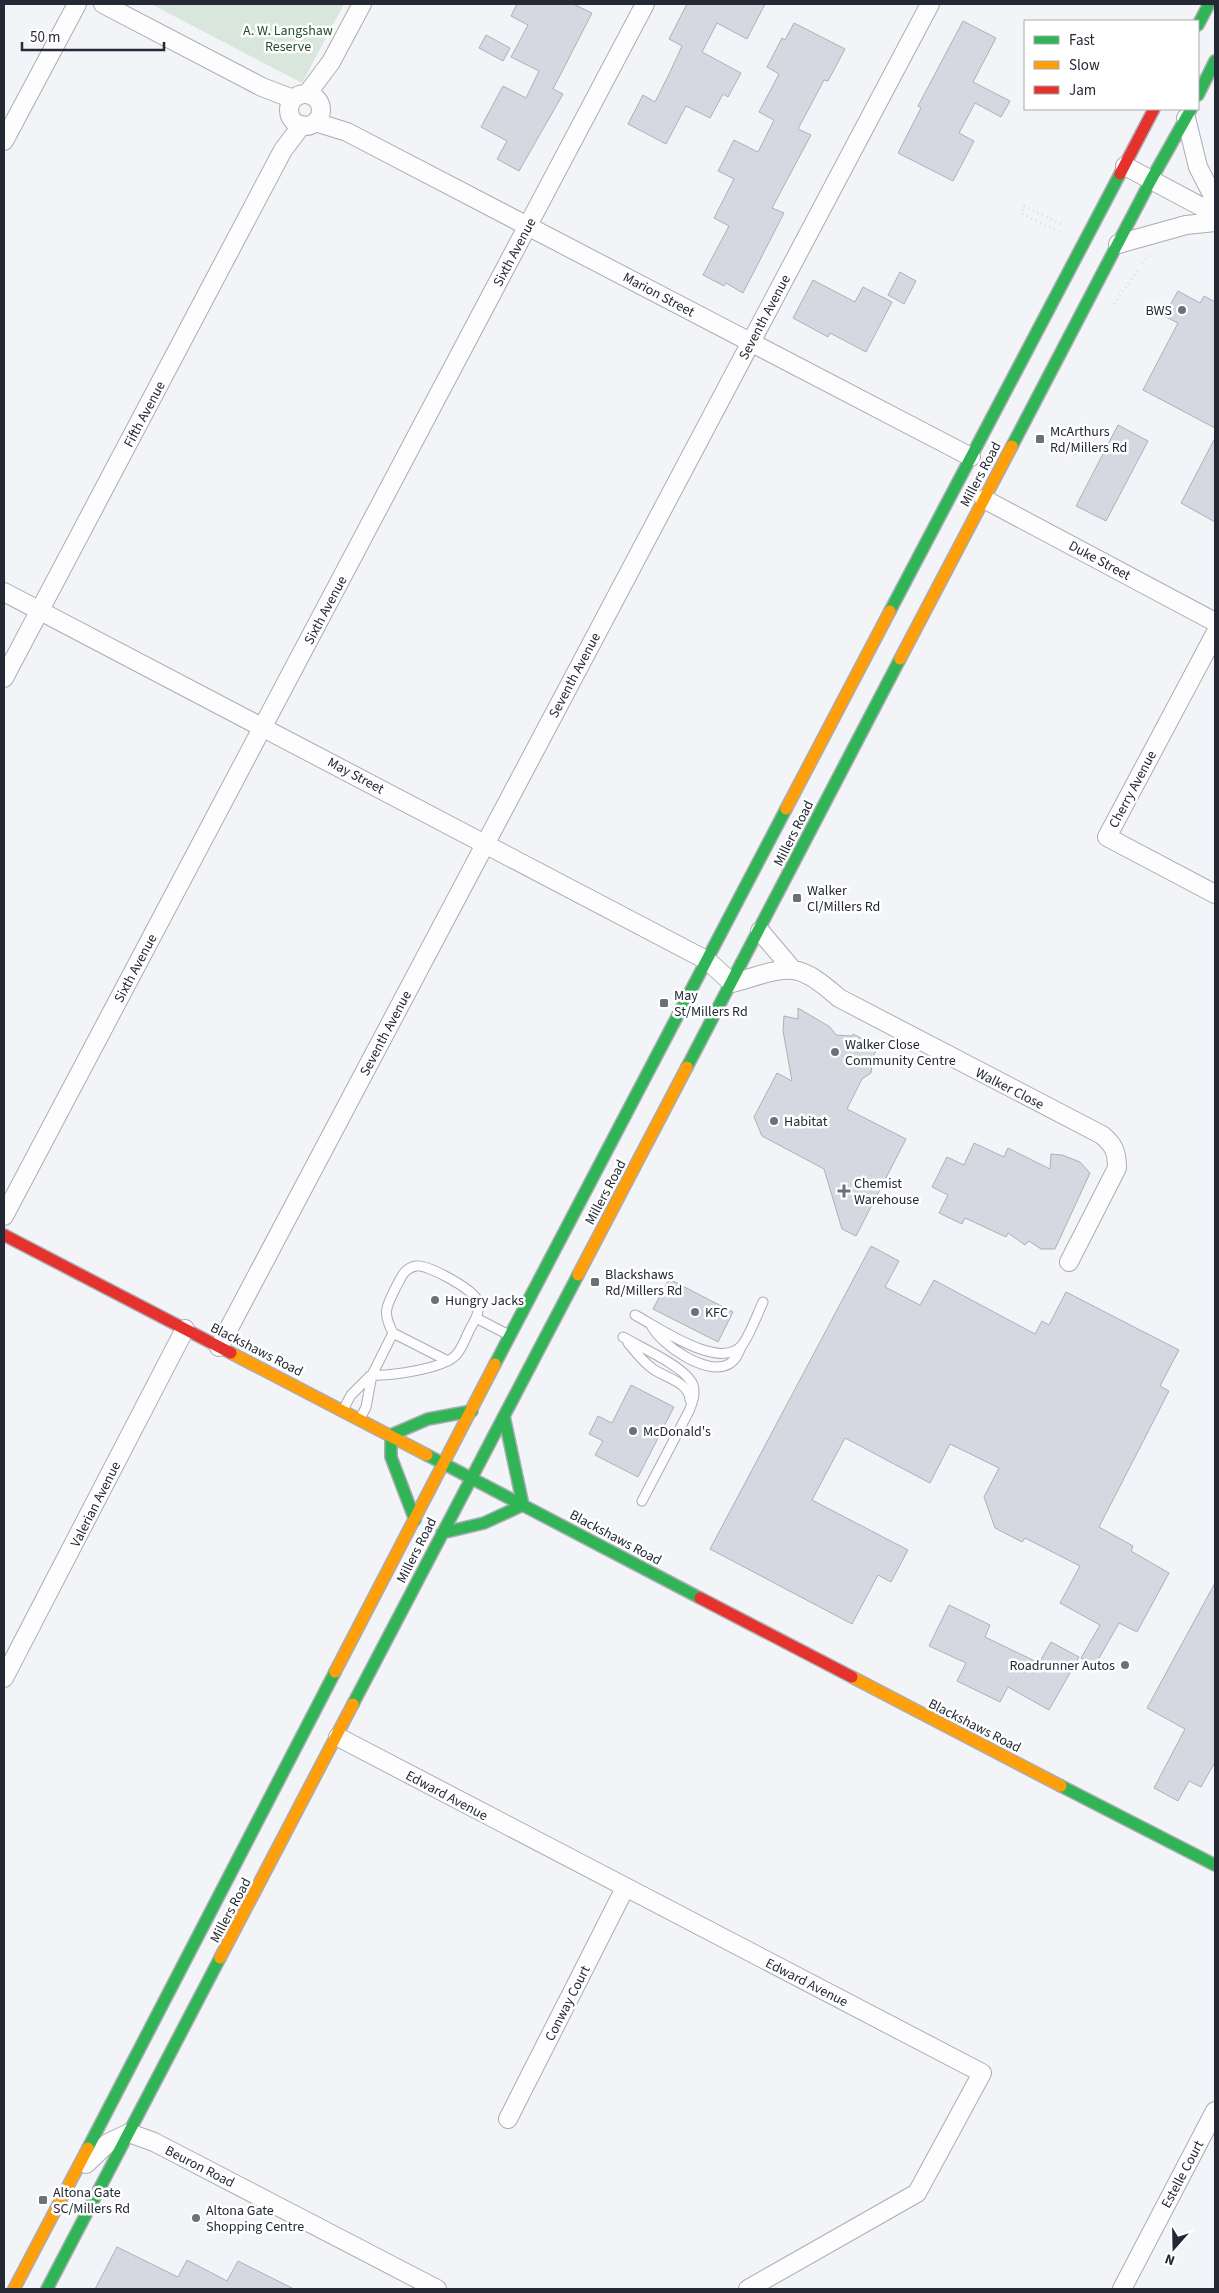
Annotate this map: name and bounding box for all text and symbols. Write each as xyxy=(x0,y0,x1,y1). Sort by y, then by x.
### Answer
scale bar xyxy=(22,20,165,52)
legend xyxy=(1024,20,1199,110)
park label: A. W. Langshaw Reserve xyxy=(243,21,333,57)
text: 50 m xyxy=(30,27,60,48)
text: Fast xyxy=(1069,30,1095,51)
text: Slow xyxy=(1069,55,1100,76)
text: Jam xyxy=(1069,80,1096,101)
street label: Sixth Avenue xyxy=(488,215,541,290)
street label: Marion Street xyxy=(619,268,698,322)
street label: Seventh Avenue xyxy=(734,271,796,364)
place label: BWS xyxy=(1145,301,1172,321)
marker: BWS xyxy=(1176,304,1188,316)
street label: Fifth Avenue xyxy=(119,378,171,451)
place label: McArthurs Rd/Millers Rd xyxy=(1050,422,1127,458)
marker: McArthurs Rd/Millers Rd xyxy=(1034,433,1046,445)
street label: Millers Road xyxy=(955,438,1006,511)
street label: Duke Street xyxy=(1065,536,1134,586)
street label: Sixth Avenue xyxy=(299,573,352,648)
street label: Seventh Avenue xyxy=(544,629,606,722)
street label: Cherry Avenue xyxy=(1104,747,1162,832)
street label: May Street xyxy=(324,753,388,799)
street label: Millers Road xyxy=(769,797,819,870)
place label: Walker Cl/Millers Rd xyxy=(807,881,880,917)
marker: Walker Cl/Millers Rd xyxy=(791,892,803,904)
street label: Sixth Avenue xyxy=(109,931,162,1006)
place label: May St/Millers Rd xyxy=(674,986,748,1022)
street label: Seventh Avenue xyxy=(355,987,417,1080)
marker: May St/Millers Rd xyxy=(658,997,670,1009)
place label: Walker Close Community Centre xyxy=(845,1035,956,1071)
marker: Walker Close Community Centre xyxy=(829,1046,841,1058)
street label: Walker Close xyxy=(972,1063,1047,1115)
place label: Habitat xyxy=(784,1112,828,1132)
marker: Habitat xyxy=(768,1115,780,1127)
street label: Millers Road xyxy=(580,1156,631,1229)
place label: Chemist Warehouse xyxy=(854,1174,919,1210)
marker: Chemist Warehouse xyxy=(838,1185,850,1197)
place label: Blackshaws Rd/Millers Rd xyxy=(605,1265,682,1301)
marker: Blackshaws Rd/Millers Rd xyxy=(589,1276,601,1288)
place label: Hungry Jacks xyxy=(445,1291,524,1311)
marker: Hungry Jacks xyxy=(429,1294,441,1306)
place label: KFC xyxy=(705,1303,728,1323)
marker: KFC xyxy=(689,1306,701,1318)
street label: Blackshaws Road xyxy=(207,1318,306,1382)
place label: McDonald's xyxy=(643,1422,711,1442)
marker: McDonald's xyxy=(627,1425,639,1437)
street label: Valerian Avenue xyxy=(66,1458,126,1551)
street label: Blackshaws Road xyxy=(566,1505,665,1571)
street label: Millers Road xyxy=(392,1514,442,1587)
place label: Roadrunner Autos xyxy=(1009,1656,1115,1676)
marker: Roadrunner Autos xyxy=(1119,1659,1131,1671)
street label: Blackshaws Road xyxy=(925,1694,1024,1758)
street label: Edward Avenue xyxy=(402,1766,491,1826)
street label: Millers Road xyxy=(205,1874,256,1947)
street label: Edward Avenue xyxy=(762,1953,851,2012)
street label: Conway Court xyxy=(540,1962,596,2045)
street label: Estelle Court xyxy=(1157,2137,1209,2212)
street label: Beuron Road xyxy=(161,2141,238,2193)
place label: Altona Gate SC/Millers Rd xyxy=(53,2183,130,2219)
marker: Altona Gate SC/Millers Rd xyxy=(37,2194,49,2206)
place label: Altona Gate Shopping Centre xyxy=(206,2201,304,2237)
marker: Altona Gate Shopping Centre xyxy=(190,2212,202,2224)
north arrow xyxy=(1149,2223,1199,2273)
text: N xyxy=(1162,2248,1178,2270)

